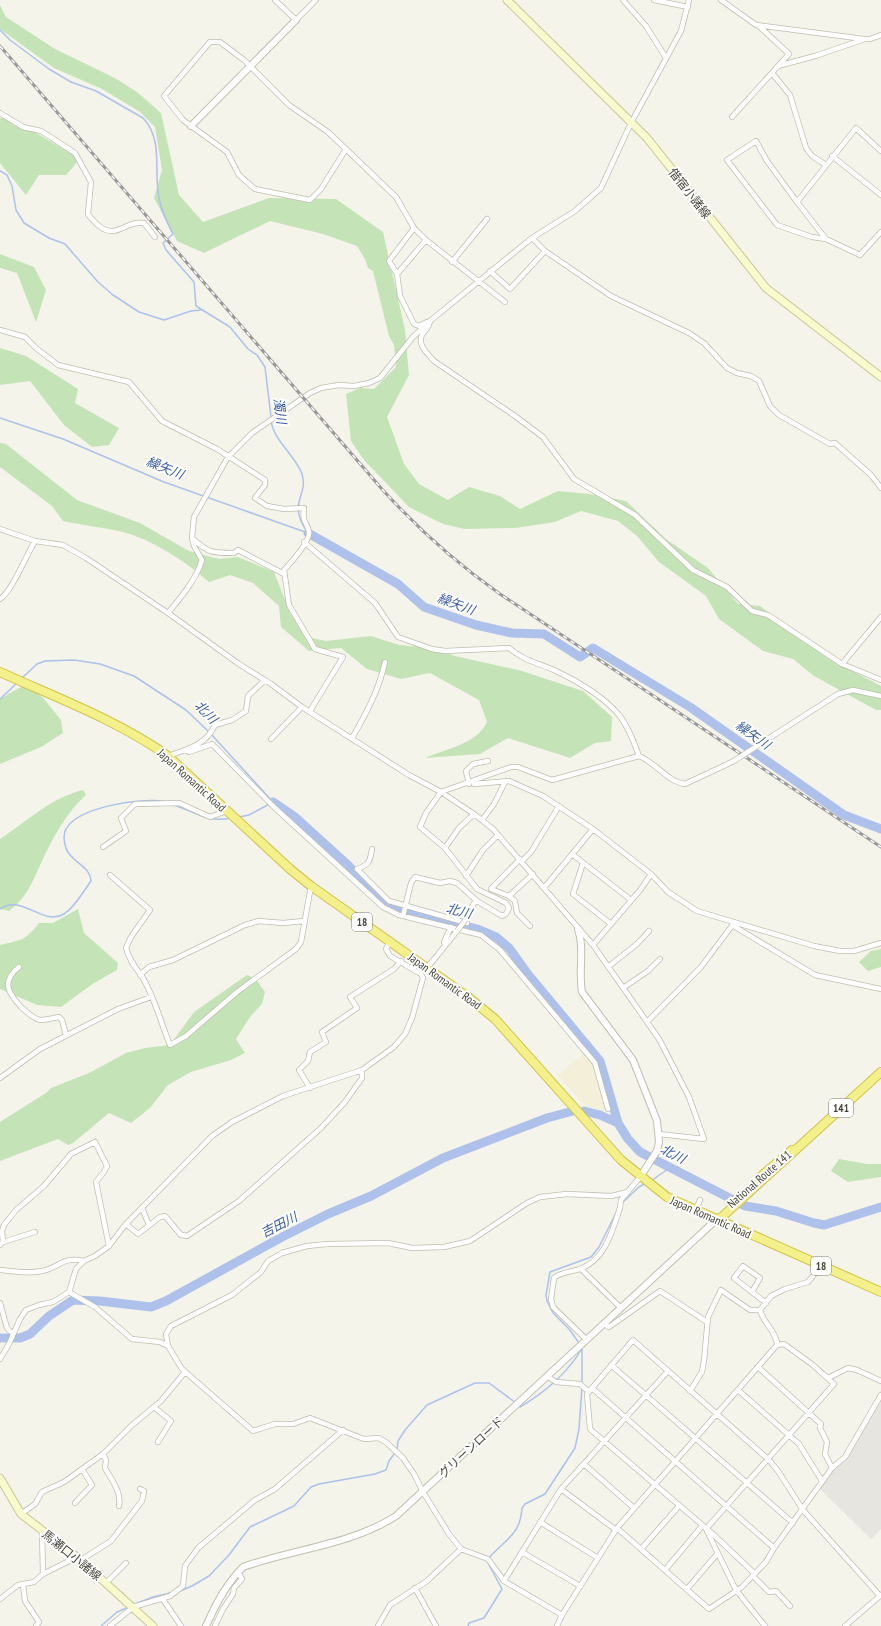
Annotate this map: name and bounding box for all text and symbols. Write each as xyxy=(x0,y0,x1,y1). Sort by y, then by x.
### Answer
street label: 借宿小諸線 xyxy=(666,165,714,221)
water label: 濁川 xyxy=(270,397,291,427)
water label: 繰矢川 xyxy=(144,453,188,484)
water label: 繰矢川 xyxy=(435,589,479,619)
water label: 北川 xyxy=(191,697,223,729)
water label: 繰矢川 xyxy=(732,717,775,754)
street label: Japan Romantic Road xyxy=(154,745,229,815)
water label: 北川 xyxy=(444,900,476,923)
road number: 18 xyxy=(352,913,372,931)
street label: Japan Romantic Road xyxy=(405,949,485,1013)
road number: 141 xyxy=(829,1099,853,1117)
water label: 北川 xyxy=(658,1141,690,1168)
street label: National Route 141 xyxy=(724,1147,794,1211)
street label: Japan Romantic Road xyxy=(667,1192,754,1242)
water label: 吉田川 xyxy=(258,1208,302,1241)
road number: 18 xyxy=(811,1257,831,1275)
street label: グリーンロード xyxy=(435,1413,507,1481)
street label: 馬瀬口小諸線 xyxy=(39,1527,105,1583)

